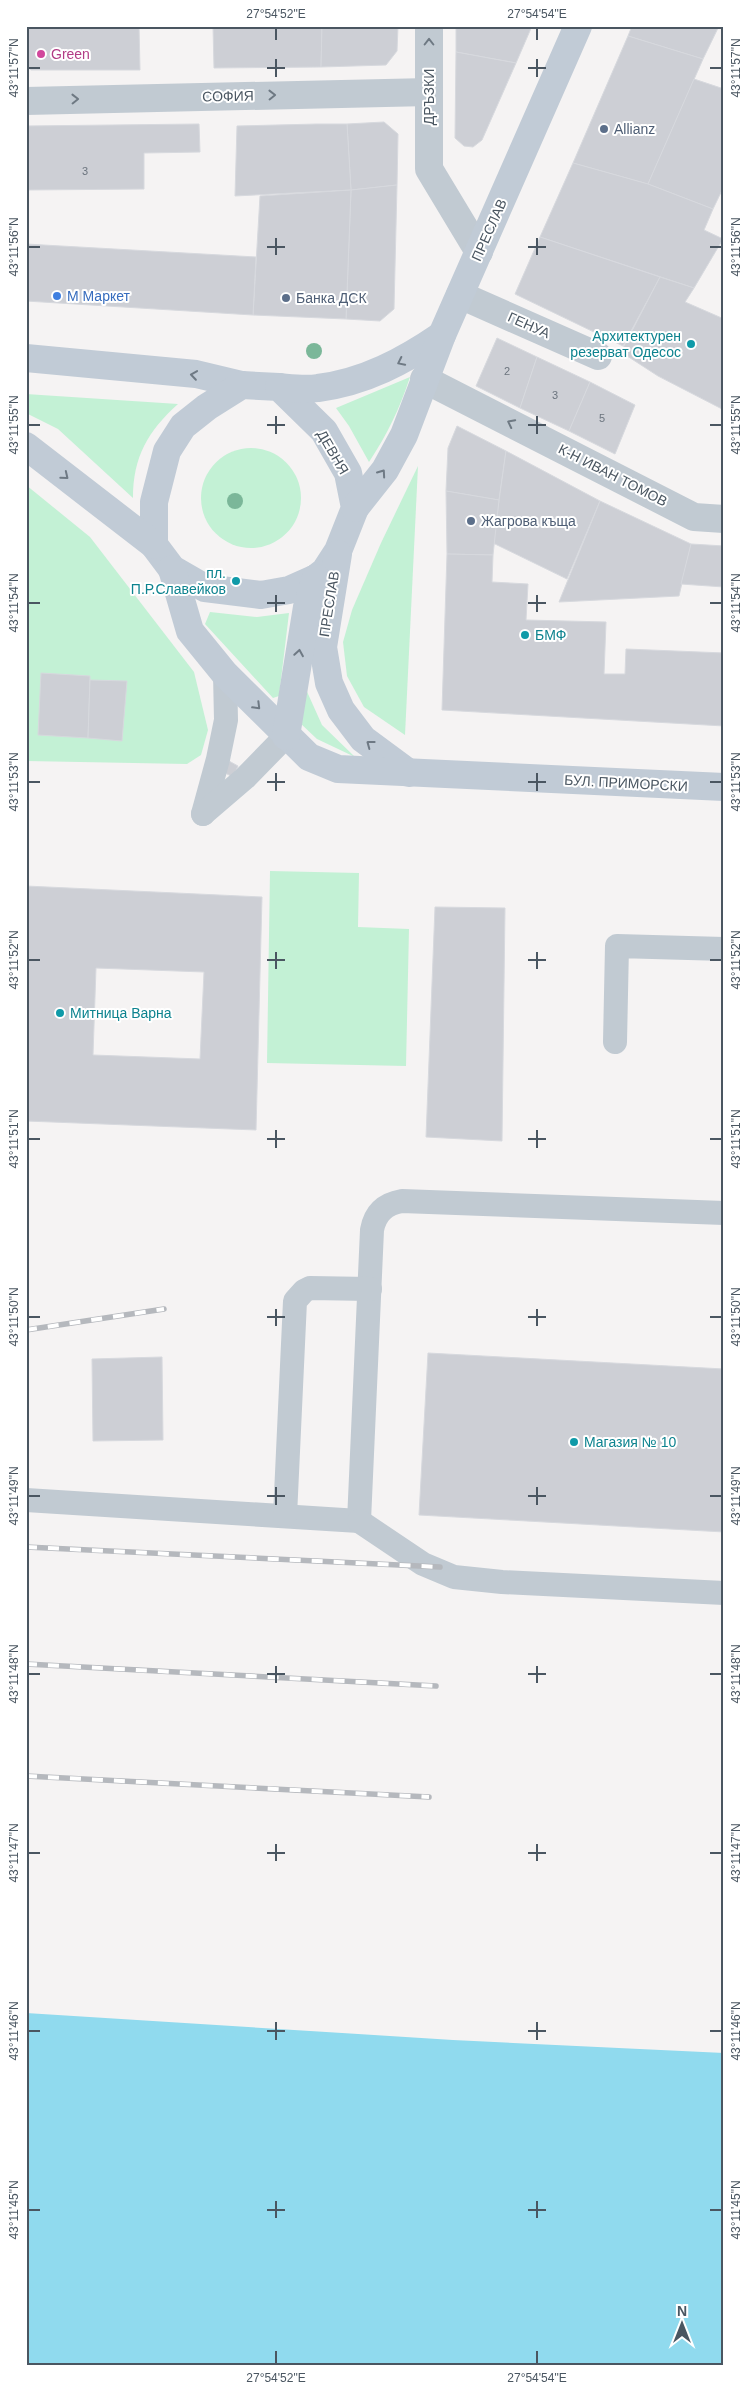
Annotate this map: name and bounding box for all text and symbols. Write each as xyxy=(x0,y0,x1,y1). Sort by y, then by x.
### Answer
text: 27°54'52"E xyxy=(246,7,306,21)
text: 27°54'54"E xyxy=(507,7,567,21)
text: 43°11'57"N xyxy=(7,38,21,98)
one-way arrow xyxy=(424,38,434,46)
text: 43°11'57"N xyxy=(729,38,743,98)
place label: Green xyxy=(51,46,90,62)
marker: Green xyxy=(35,48,47,60)
street label: ДРЪЗКИ xyxy=(421,69,437,125)
street label: СОФИЯ xyxy=(202,88,254,104)
one-way arrow xyxy=(269,90,277,100)
one-way arrow xyxy=(71,94,79,105)
place label: Allianz xyxy=(614,121,655,137)
marker: Allianz xyxy=(598,123,610,135)
house number: 3 xyxy=(82,165,88,177)
street label: ПРЕСЛАВ xyxy=(468,196,510,264)
text: 43°11'56"N xyxy=(7,217,21,277)
text: 43°11'56"N xyxy=(729,217,743,277)
place label: М Маркет xyxy=(67,288,131,304)
marker: М Маркет xyxy=(51,290,63,302)
place label: Банка ДСК xyxy=(296,290,367,306)
marker: Банка ДСК xyxy=(280,292,292,304)
street label: ГЕНУА xyxy=(505,309,553,342)
place label: Архитектурен резерват Одесос xyxy=(570,328,681,360)
marker: Архитектурен резерват Одесос xyxy=(685,338,697,350)
one-way arrow xyxy=(397,355,406,366)
house number: 2 xyxy=(504,365,510,377)
one-way arrow xyxy=(190,370,198,381)
house number: 3 xyxy=(552,389,558,401)
text: 43°11'55"N xyxy=(7,395,21,455)
text: 43°11'55"N xyxy=(729,395,743,455)
house number: 5 xyxy=(599,412,605,424)
one-way arrow xyxy=(507,419,516,429)
street label: ДЕВНЯ xyxy=(314,427,352,477)
street label: К-Н ИВАН ТОМОВ xyxy=(556,441,670,509)
one-way arrow xyxy=(376,469,385,479)
one-way arrow xyxy=(59,470,68,478)
place label: Жагрова къща xyxy=(481,513,576,529)
marker: Жагрова къща xyxy=(465,515,477,527)
place label: пл. П.Р.Славeйков xyxy=(131,565,226,597)
street label: ПРЕСЛАВ xyxy=(316,570,342,638)
text: 43°11'54"N xyxy=(7,573,21,633)
text: 43°11'54"N xyxy=(729,573,743,633)
marker: пл. П.Р.Славeйков xyxy=(230,575,242,587)
place label: БМФ xyxy=(535,627,566,643)
marker: БМФ xyxy=(519,629,531,641)
one-way arrow xyxy=(294,649,304,658)
one-way arrow xyxy=(251,701,260,710)
one-way arrow xyxy=(367,741,376,749)
text: 43°11'53"N xyxy=(7,752,21,812)
text: 43°11'53"N xyxy=(729,752,743,812)
street label: БУЛ. ПРИМОРСКИ xyxy=(564,772,688,794)
text: 43°11'52"N xyxy=(7,930,21,990)
text: 43°11'52"N xyxy=(729,930,743,990)
place label: Митница Варна xyxy=(70,1005,172,1021)
marker: Митница Варна xyxy=(54,1007,66,1019)
text: 43°11'51"N xyxy=(7,1109,21,1169)
text: 43°11'51"N xyxy=(729,1109,743,1169)
text: 43°11'50"N xyxy=(7,1287,21,1347)
text: 43°11'50"N xyxy=(729,1287,743,1347)
place label: Магазия № 10 xyxy=(584,1434,676,1450)
marker: Магазия № 10 xyxy=(568,1436,580,1448)
text: 43°11'49"N xyxy=(7,1466,21,1526)
text: 43°11'49"N xyxy=(729,1466,743,1526)
text: 43°11'48"N xyxy=(7,1644,21,1704)
text: 43°11'48"N xyxy=(729,1644,743,1704)
text: 43°11'47"N xyxy=(7,1823,21,1883)
text: 43°11'47"N xyxy=(729,1823,743,1883)
text: 43°11'46"N xyxy=(7,2001,21,2061)
text: 43°11'46"N xyxy=(729,2001,743,2061)
text: 43°11'45"N xyxy=(7,2180,21,2240)
text: 43°11'45"N xyxy=(729,2180,743,2240)
north arrow xyxy=(658,2298,708,2348)
text: N xyxy=(677,2303,687,2319)
text: 27°54'52"E xyxy=(246,2371,306,2385)
text: 27°54'54"E xyxy=(507,2371,567,2385)

